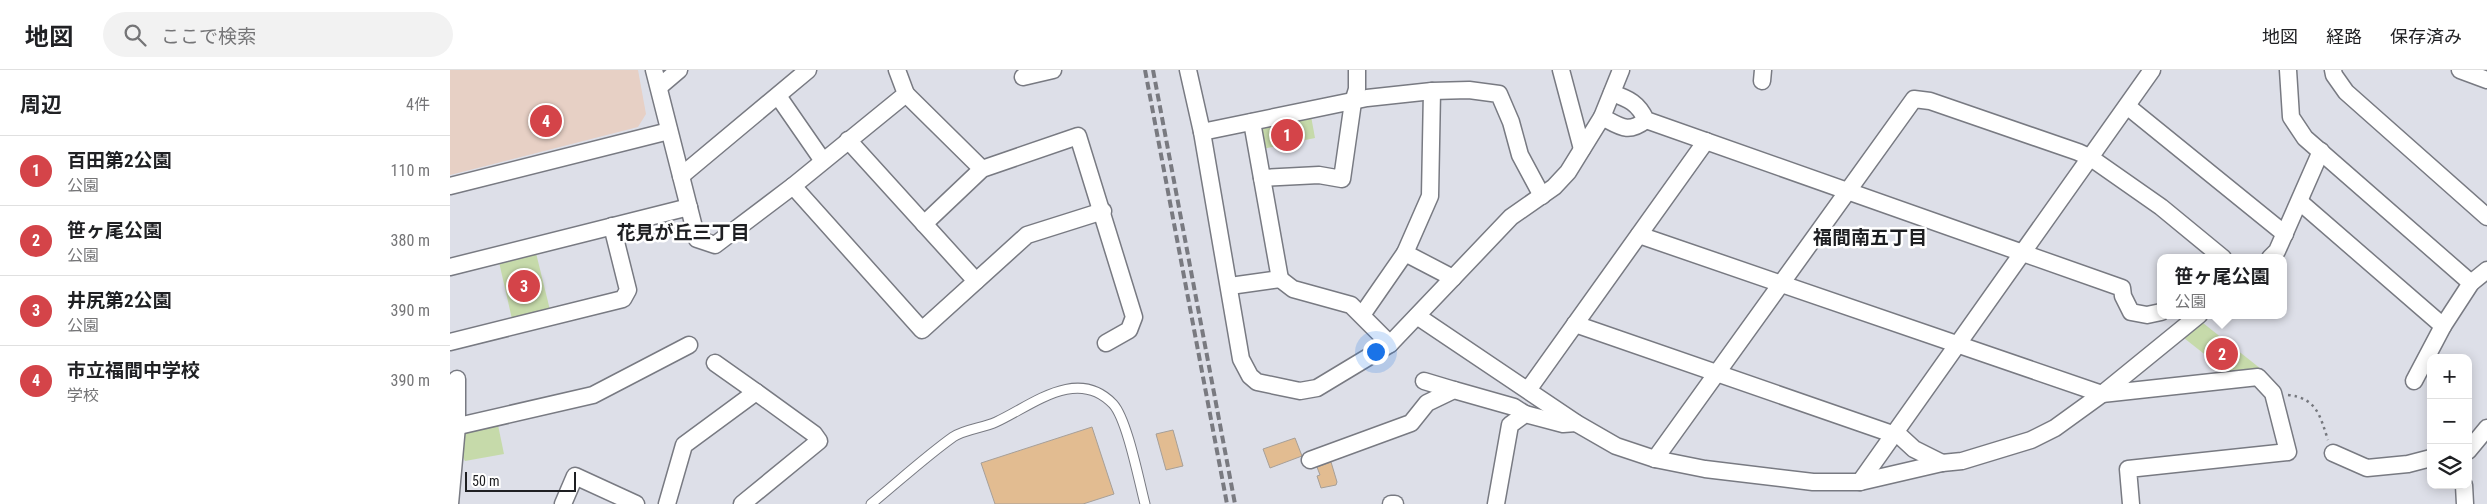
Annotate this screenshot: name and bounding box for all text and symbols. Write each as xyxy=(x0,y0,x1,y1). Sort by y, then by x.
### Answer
search box xyxy=(103,12,453,57)
icon: search xyxy=(121,21,149,49)
text: 地図 xyxy=(25,23,73,51)
text: ここで検索 xyxy=(161,25,256,48)
text: 地図 xyxy=(2262,26,2298,47)
text: 経路 xyxy=(2326,26,2362,47)
text: 保存済み xyxy=(2390,26,2462,47)
text: 周辺 xyxy=(20,93,62,117)
text: 4件 xyxy=(406,95,430,114)
pin: 4 xyxy=(530,102,562,140)
pin: 1 xyxy=(1271,116,1303,154)
text: 百田第2公園 xyxy=(67,149,172,172)
text: 1 xyxy=(32,161,40,180)
text: 110 m xyxy=(391,161,430,180)
text: 公園 xyxy=(67,176,99,195)
text: 笹ヶ尾公園 xyxy=(67,219,162,242)
district label: 花見が丘三丁目 xyxy=(616,221,750,244)
district label: 福間南五丁目 xyxy=(1813,226,1927,249)
text: 2 xyxy=(32,231,40,250)
text: 380 m xyxy=(391,231,430,250)
text: 公園 xyxy=(67,246,99,265)
popup xyxy=(2157,254,2287,319)
text: 笹ヶ尾公園 xyxy=(2174,265,2270,288)
pin: 3 xyxy=(508,267,540,305)
text: 井尻第2公園 xyxy=(67,289,172,312)
text: 公園 xyxy=(2174,292,2207,311)
text: 3 xyxy=(32,301,40,320)
text: 390 m xyxy=(391,301,430,320)
text: 公園 xyxy=(67,316,99,335)
pin: 2 xyxy=(2206,335,2238,373)
your location xyxy=(1363,339,1389,365)
map controls xyxy=(2427,354,2472,489)
button: + xyxy=(2427,354,2472,399)
text: 市立福間中学校 xyxy=(67,359,200,382)
text: 4 xyxy=(32,371,40,390)
text: 390 m xyxy=(391,371,430,390)
text: 学校 xyxy=(67,386,99,405)
button: − xyxy=(2427,399,2472,444)
button: layers xyxy=(2427,444,2472,489)
scale bar xyxy=(465,469,576,492)
text: 50 m xyxy=(472,473,500,489)

